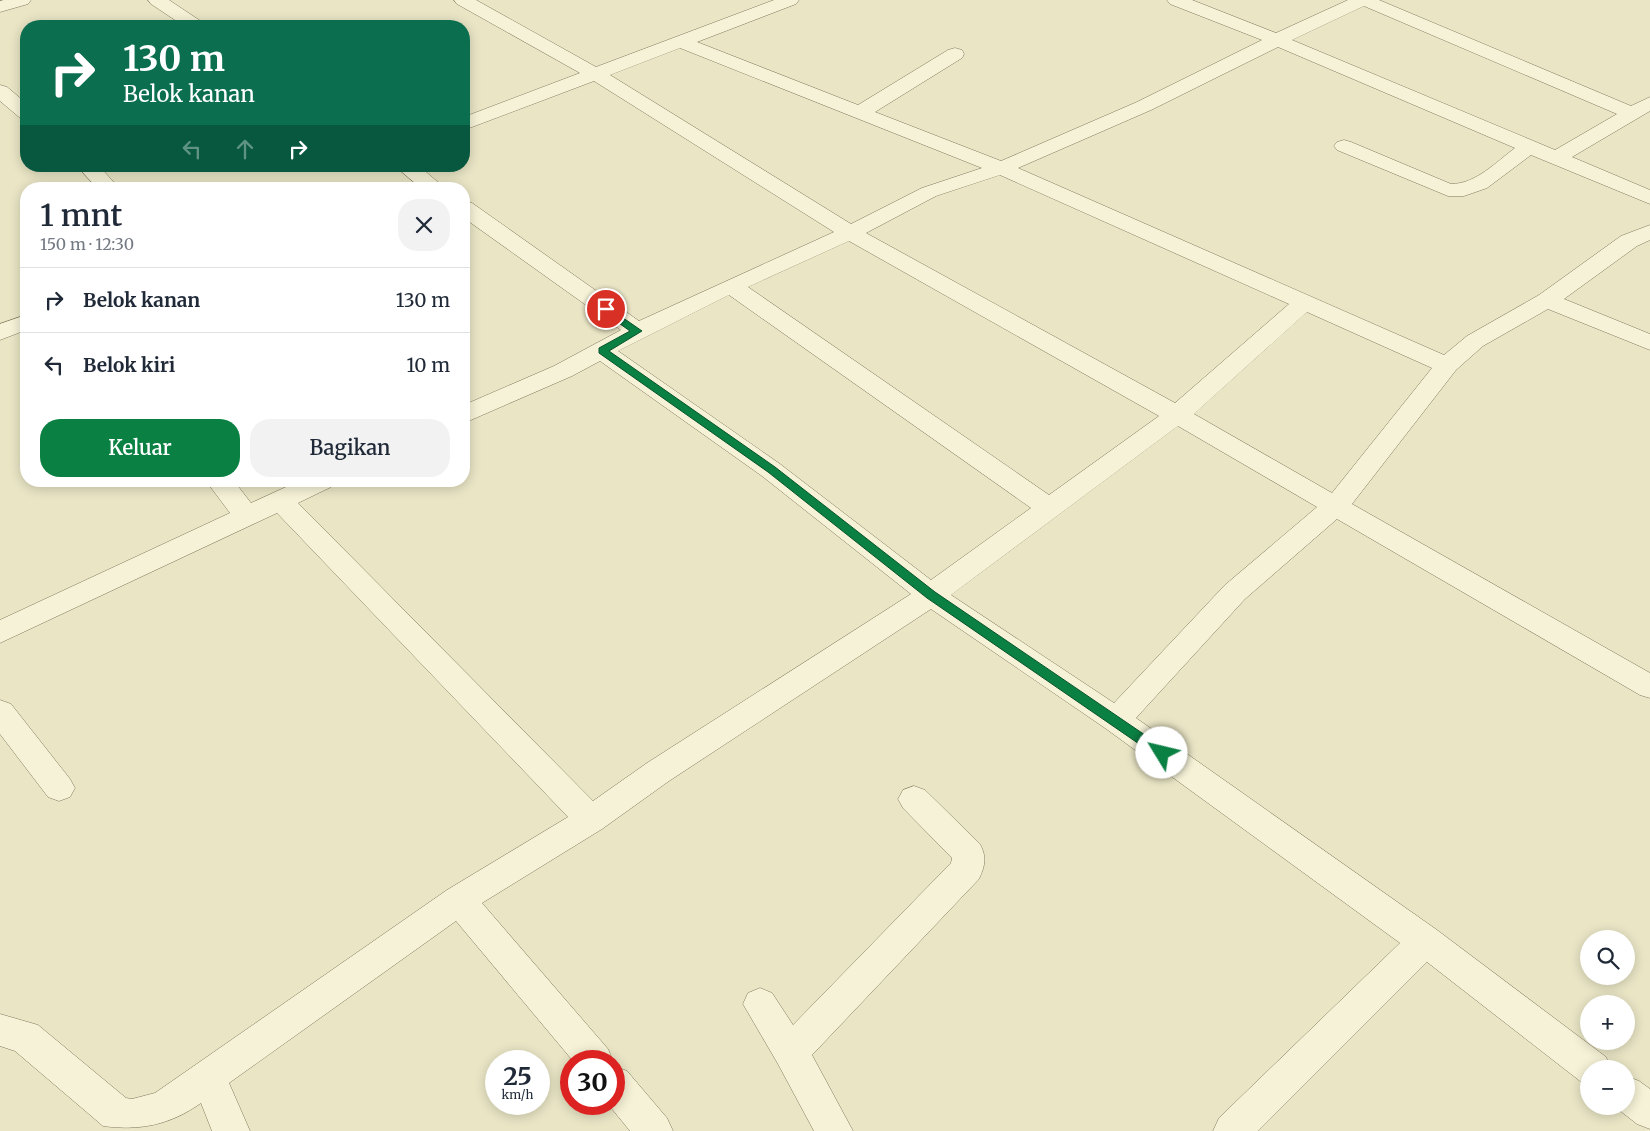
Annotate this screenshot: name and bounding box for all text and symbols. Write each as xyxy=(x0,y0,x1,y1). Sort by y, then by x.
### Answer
text: 130 m xyxy=(123,37,225,81)
icon: right xyxy=(40,40,105,105)
text: Belok kanan xyxy=(123,80,255,108)
icon: left xyxy=(178,135,206,163)
icon: ahead xyxy=(231,135,259,163)
icon: right xyxy=(284,135,312,163)
text: 1 mnt xyxy=(40,196,122,234)
button: close xyxy=(398,199,450,251)
text: 150 m · 12:30 xyxy=(40,234,134,254)
icon: right xyxy=(40,286,68,314)
text: Belok kanan xyxy=(83,288,200,312)
text: 130 m xyxy=(396,288,450,312)
pin xyxy=(585,288,627,330)
icon: arrive xyxy=(592,295,620,323)
icon: left xyxy=(40,351,68,379)
text: Belok kiri xyxy=(83,353,175,377)
text: 10 m xyxy=(407,353,450,377)
button: Keluar xyxy=(40,419,240,477)
button: Bagikan xyxy=(250,419,450,477)
position arrow xyxy=(1135,726,1187,778)
map controls xyxy=(1580,930,1635,1115)
button: search xyxy=(1580,930,1635,985)
button: + xyxy=(1580,995,1635,1050)
speed limit sign: 30 xyxy=(560,1050,625,1115)
text: 25 xyxy=(503,1060,532,1092)
button: − xyxy=(1580,1060,1635,1115)
text: km/h xyxy=(502,1087,533,1102)

